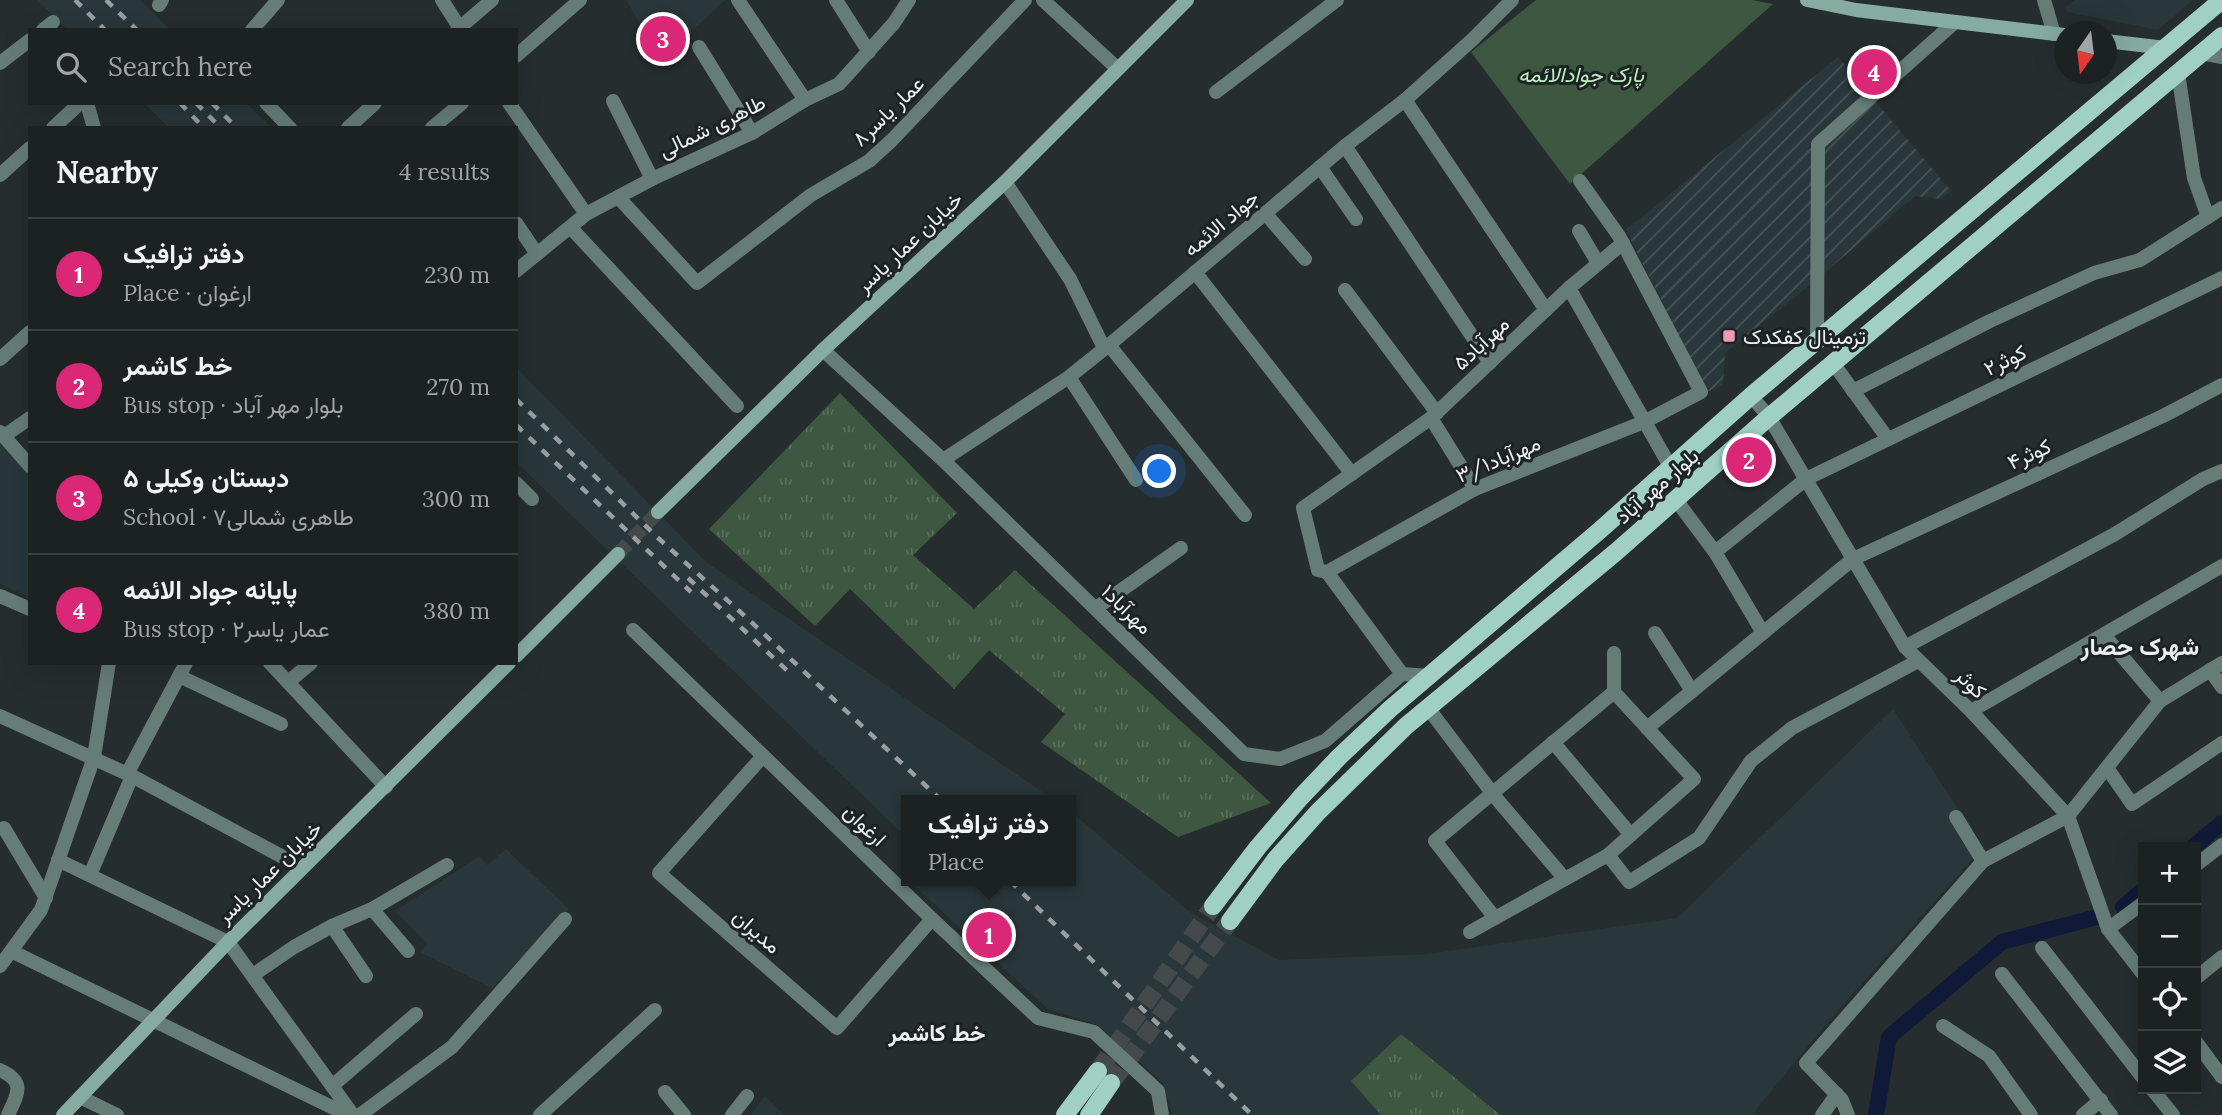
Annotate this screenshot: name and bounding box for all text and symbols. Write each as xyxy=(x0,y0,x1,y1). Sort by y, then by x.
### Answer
pin: 3 xyxy=(640,13,686,65)
north arrow xyxy=(2054,21,2117,84)
search box xyxy=(28,28,518,105)
pin: 4 xyxy=(1851,46,1897,98)
icon: search xyxy=(52,48,90,86)
text: Search here xyxy=(108,50,252,83)
park label: پارک جوادالائمه xyxy=(1518,61,1644,89)
street label: عمار یاسر۸ xyxy=(846,70,930,152)
street label: طاهری شمالی xyxy=(654,88,770,164)
text: Nearby xyxy=(56,153,158,191)
text: 4 results xyxy=(399,157,490,186)
street label: جواد الائمه xyxy=(1178,184,1264,262)
street label: خیابان عمار یاسر xyxy=(849,186,968,299)
text: دفتر ترافیک xyxy=(123,237,244,270)
text: 1 xyxy=(74,260,84,289)
text: 230 m xyxy=(424,260,490,289)
text: Place · ارغوان xyxy=(123,278,252,307)
street label: مهرآباد۵ xyxy=(1447,310,1515,376)
place label: ترمینال کفکدک xyxy=(1743,323,1866,350)
marker: ترمینال کفکدک xyxy=(1721,328,1737,344)
street label: کوثر۲ xyxy=(1979,338,2031,382)
text: خط کاشمر xyxy=(123,349,233,382)
text: 2 xyxy=(73,372,85,401)
text: 270 m xyxy=(426,372,490,401)
text: Bus stop · بلوار مهر آباد xyxy=(123,390,344,419)
street label: مهرآباد۳/۱ xyxy=(1452,429,1544,489)
street label: کوثر۴ xyxy=(2003,432,2055,476)
pin: 2 xyxy=(1726,434,1772,486)
street label: بلوار مهر آباد xyxy=(1610,442,1704,530)
your location xyxy=(1142,454,1176,488)
text: دبستان وکیلی ۵ xyxy=(123,461,289,494)
text: 3 xyxy=(73,484,85,513)
text: 300 m xyxy=(422,484,490,513)
text: School · طاهری شمالی۷ xyxy=(123,502,354,531)
text: پایانه جواد الائمه xyxy=(123,573,297,606)
street label: مهرآباد۱ xyxy=(1096,578,1158,640)
text: 4 xyxy=(73,596,85,625)
text: 380 m xyxy=(423,596,490,625)
text: Bus stop · عمار یاسر۲ xyxy=(123,614,330,643)
district label: شهرک حصار xyxy=(2080,631,2199,662)
street label: کوثر xyxy=(1949,661,1992,704)
popup xyxy=(901,795,1076,886)
street label: ارغوان xyxy=(838,798,892,852)
text: دفتر ترافیک xyxy=(928,807,1049,840)
street label: خیابان عمار یاسر xyxy=(210,815,327,930)
map controls xyxy=(2138,842,2201,1094)
button: + xyxy=(2138,842,2201,905)
text: Place xyxy=(928,847,984,876)
street label: مدیران xyxy=(727,903,787,959)
button: − xyxy=(2138,905,2201,968)
pin: 1 xyxy=(966,909,1012,961)
button: locate xyxy=(2138,968,2201,1031)
district label: خط کاشمر xyxy=(888,1018,985,1048)
button: layers xyxy=(2138,1031,2201,1094)

